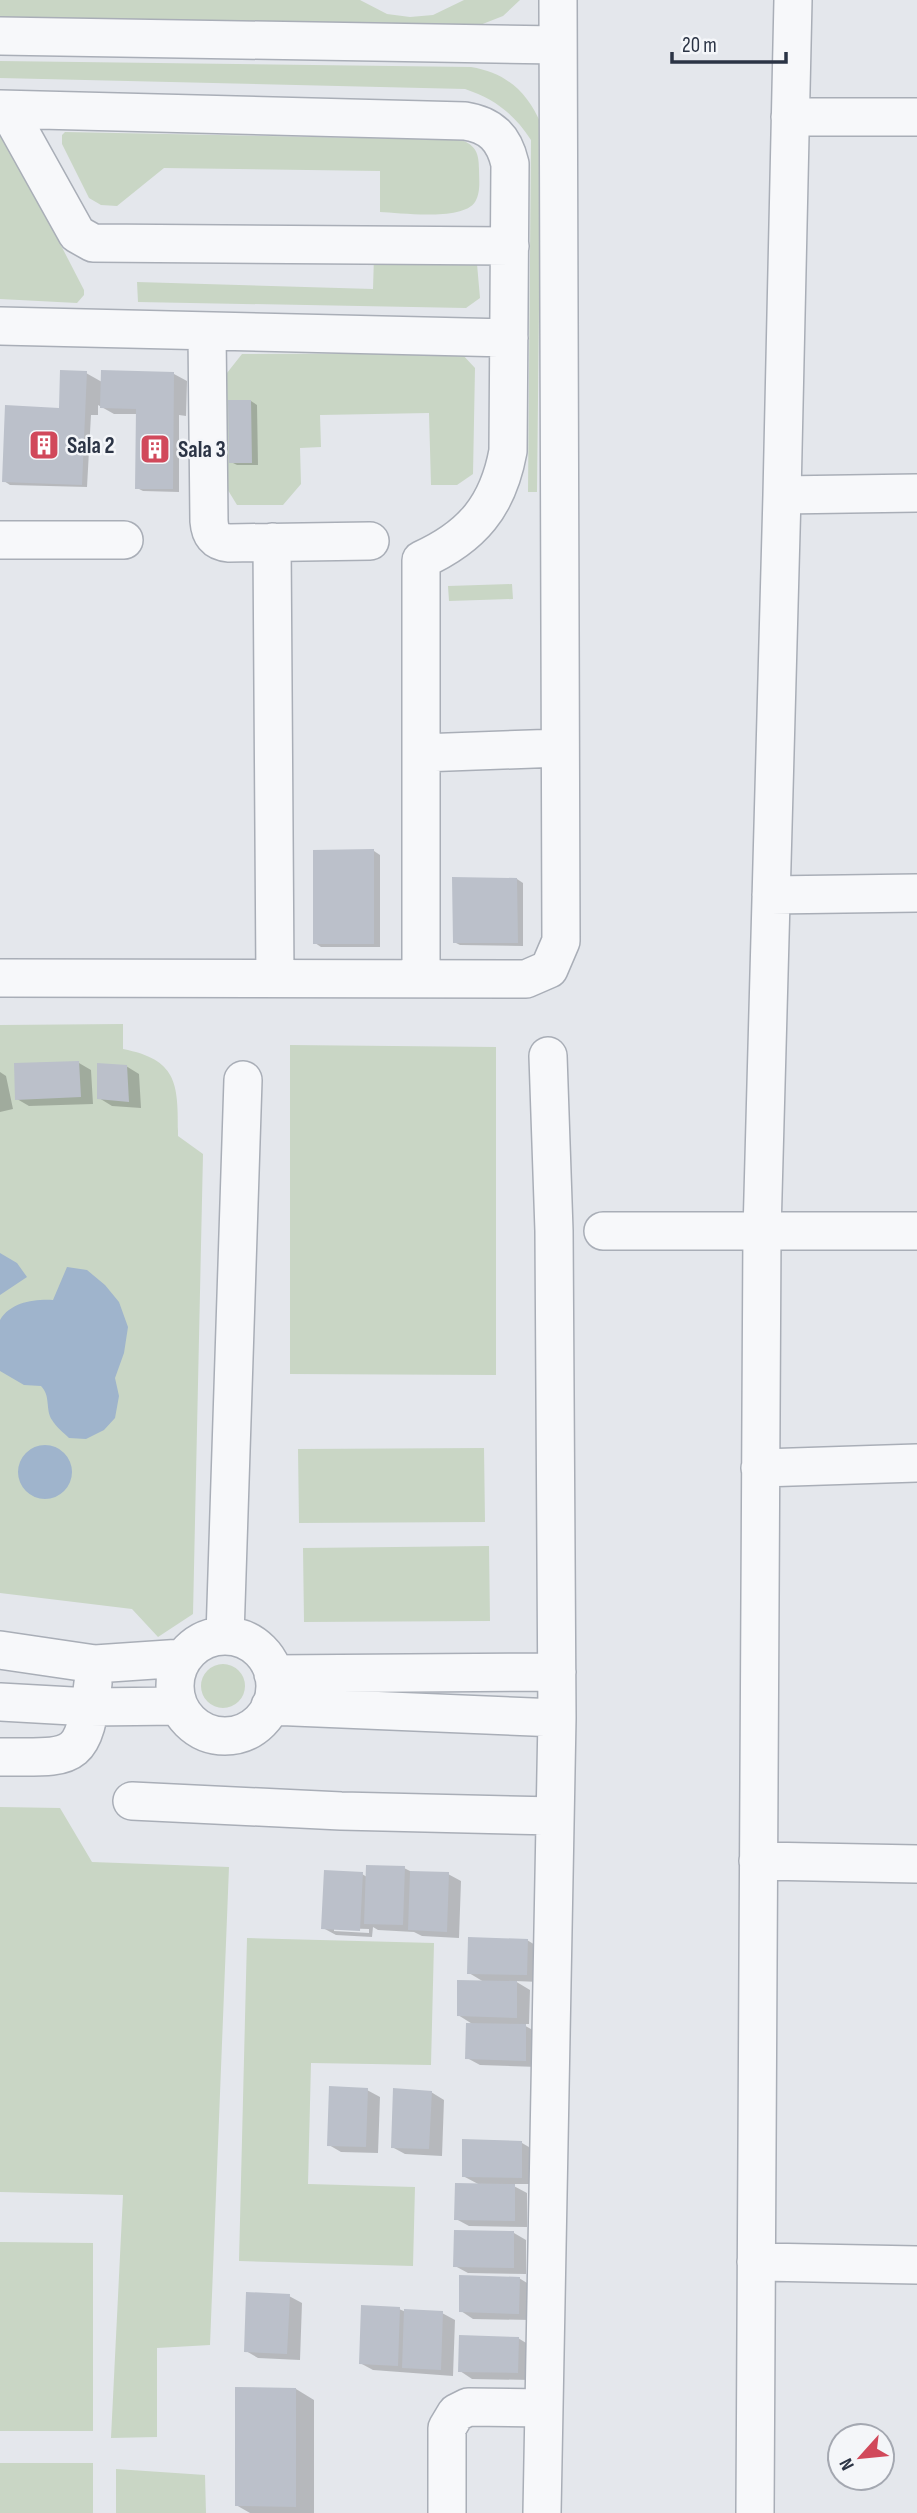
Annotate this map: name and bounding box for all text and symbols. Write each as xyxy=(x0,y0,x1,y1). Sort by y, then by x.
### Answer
scale bar xyxy=(672,21,786,65)
text: 20 m xyxy=(682,33,717,58)
building icon: Sala 2 xyxy=(27,428,61,462)
place label: Sala 2 xyxy=(67,432,115,460)
building icon: Sala 3 xyxy=(138,432,172,466)
place label: Sala 3 xyxy=(178,436,226,464)
north arrow xyxy=(826,2422,896,2492)
text: N xyxy=(835,2454,860,2474)

